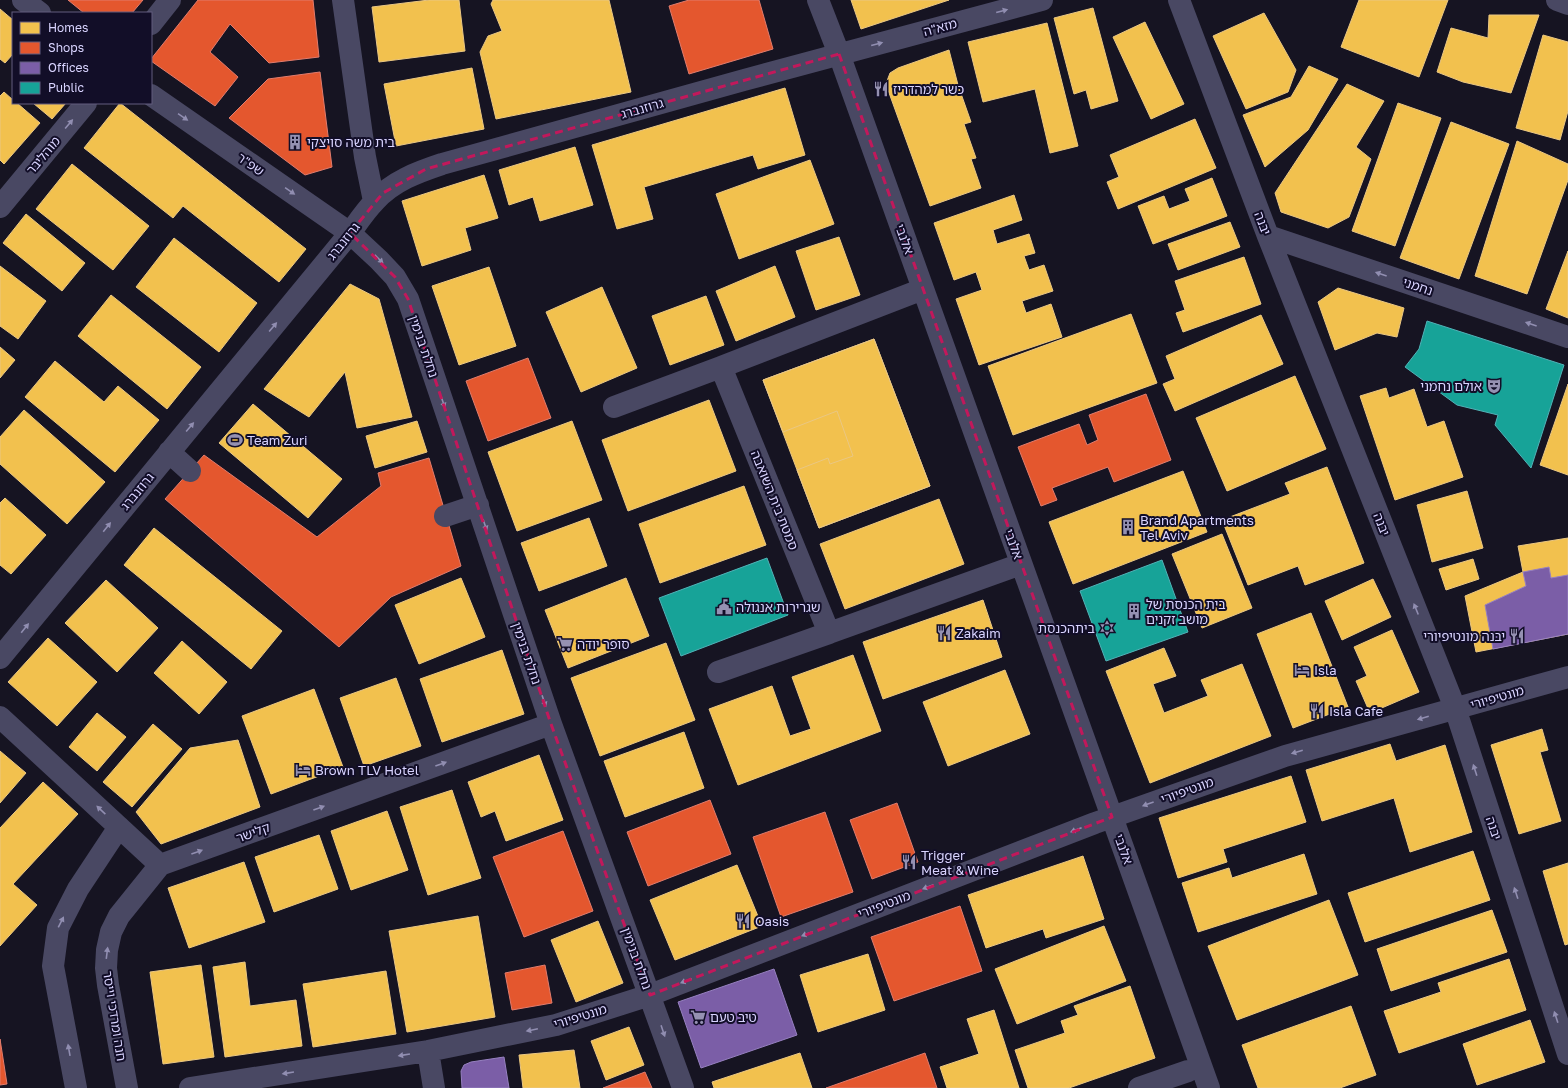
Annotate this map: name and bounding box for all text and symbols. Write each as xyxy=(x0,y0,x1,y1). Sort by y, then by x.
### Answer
one-way arrow xyxy=(996,7,1008,13)
legend xyxy=(12,12,152,104)
street label: מזא"ה xyxy=(921,15,959,39)
text: Homes xyxy=(48,20,88,35)
text: Shops xyxy=(48,40,84,55)
one-way arrow xyxy=(871,41,883,47)
text: Offices xyxy=(48,60,89,75)
text: Public xyxy=(48,80,85,95)
restaurant icon: כשר למהדריז xyxy=(872,80,890,98)
place label: כשר למהדריז xyxy=(893,81,964,97)
street label: גרוזנברג xyxy=(619,94,665,122)
one-way arrow xyxy=(178,113,188,121)
one-way arrow xyxy=(65,118,74,129)
street label: מוהליבר xyxy=(23,133,64,177)
building icon: בית משה סויצקי xyxy=(286,133,304,151)
place label: בית משה סויצקי xyxy=(307,134,395,150)
street label: שפ"ר xyxy=(235,149,267,179)
one-way arrow xyxy=(285,187,295,195)
street label: יבנה xyxy=(1251,209,1275,237)
street label: גרוזנברג xyxy=(323,219,363,263)
street label: אלנבי xyxy=(892,222,918,256)
one-way arrow xyxy=(374,254,384,264)
one-way arrow xyxy=(1375,271,1387,277)
street label: נחמני xyxy=(1401,273,1435,299)
street label: נחלת בנימין xyxy=(406,313,442,379)
one-way arrow xyxy=(268,321,277,332)
one-way arrow xyxy=(1525,321,1537,327)
theatre icon: אולם נחמני xyxy=(1485,377,1503,395)
place label: אולם נחמני xyxy=(1420,378,1482,394)
one-way arrow xyxy=(440,396,446,408)
one-way arrow xyxy=(186,421,195,432)
sports icon: Team Zuri xyxy=(226,431,244,449)
place label: Team Zuri xyxy=(247,432,308,448)
street label: סמטת בית השואבה xyxy=(748,448,802,552)
street label: גרוזנברג xyxy=(117,469,157,513)
street label: יבנה xyxy=(1370,510,1394,538)
place label: Brand Apartments Tel Aviv xyxy=(1140,512,1254,543)
building icon: Brand Apartments Tel Aviv xyxy=(1119,518,1137,536)
one-way arrow xyxy=(482,519,488,531)
one-way arrow xyxy=(103,522,112,533)
street label: אלנבי xyxy=(1001,527,1027,561)
place label: בית הכנסת של מושב זקנים xyxy=(1146,596,1226,627)
public building icon: שגרירות אנגולה xyxy=(715,598,733,616)
place label: שגרירות אנגולה xyxy=(736,599,820,615)
building icon: בית הכנסת של מושב זקנים xyxy=(1125,602,1143,620)
one-way arrow xyxy=(1412,602,1418,614)
synagogue icon: ביתהכנסת xyxy=(1098,619,1116,637)
street label: נחלת בנימין xyxy=(509,620,545,686)
place label: ביתהכנסת xyxy=(1038,620,1095,636)
one-way arrow xyxy=(20,622,29,633)
restaurant icon: Zakaim xyxy=(935,624,953,642)
place label: Zakaim xyxy=(956,625,1001,641)
restaurant icon: יבנה מונטיפיורי xyxy=(1508,627,1526,645)
place label: יבנה מונטיפיורי xyxy=(1423,628,1505,644)
supermarket icon: סופר יודה xyxy=(556,635,574,653)
place label: סופר יודה xyxy=(577,636,630,652)
hotel icon: Isla xyxy=(1293,661,1311,679)
place label: Isla xyxy=(1314,662,1336,678)
street label: מונטיפיורי xyxy=(1468,682,1526,712)
one-way arrow xyxy=(541,696,547,708)
restaurant icon: Isla Cafe xyxy=(1308,702,1326,720)
place label: Isla Cafe xyxy=(1329,703,1383,719)
one-way arrow xyxy=(1416,715,1429,721)
one-way arrow xyxy=(1291,749,1303,755)
hotel icon: Brown TLV Hotel xyxy=(294,761,312,779)
one-way arrow xyxy=(436,761,448,767)
place label: Brown TLV Hotel xyxy=(315,762,419,778)
one-way arrow xyxy=(1472,763,1478,775)
street label: מונטיפיורי xyxy=(1158,773,1216,807)
one-way arrow xyxy=(1142,802,1154,808)
one-way arrow xyxy=(314,805,326,811)
one-way arrow xyxy=(95,806,106,815)
street label: יבנה xyxy=(1483,814,1505,842)
street label: קלישר xyxy=(234,819,272,845)
one-way arrow xyxy=(1069,828,1081,834)
street label: אלנבי xyxy=(1111,832,1137,866)
place label: Trigger Meat & Wine xyxy=(921,847,999,878)
one-way arrow xyxy=(191,849,203,855)
restaurant icon: Trigger Meat & Wine xyxy=(900,853,918,871)
one-way arrow xyxy=(922,884,934,890)
street label: מונטיפיורי xyxy=(855,887,913,921)
one-way arrow xyxy=(1512,887,1518,899)
restaurant icon: Oasis xyxy=(734,912,752,930)
place label: Oasis xyxy=(755,913,789,929)
one-way arrow xyxy=(58,916,64,928)
street label: נחלת בנימין xyxy=(618,925,656,991)
one-way arrow xyxy=(800,931,812,937)
one-way arrow xyxy=(104,947,111,959)
street label: חנה ומרדכי וייסר xyxy=(100,970,130,1062)
one-way arrow xyxy=(679,978,691,984)
street label: מונטיפיורי xyxy=(551,1000,609,1032)
supermarket icon: טיב טעם xyxy=(689,1008,707,1026)
place label: טיב טעם xyxy=(710,1009,757,1025)
one-way arrow xyxy=(1553,1011,1559,1023)
one-way arrow xyxy=(660,1026,666,1038)
one-way arrow xyxy=(526,1027,538,1033)
one-way arrow xyxy=(66,1044,72,1056)
one-way arrow xyxy=(398,1052,411,1058)
one-way arrow xyxy=(282,1070,294,1076)

